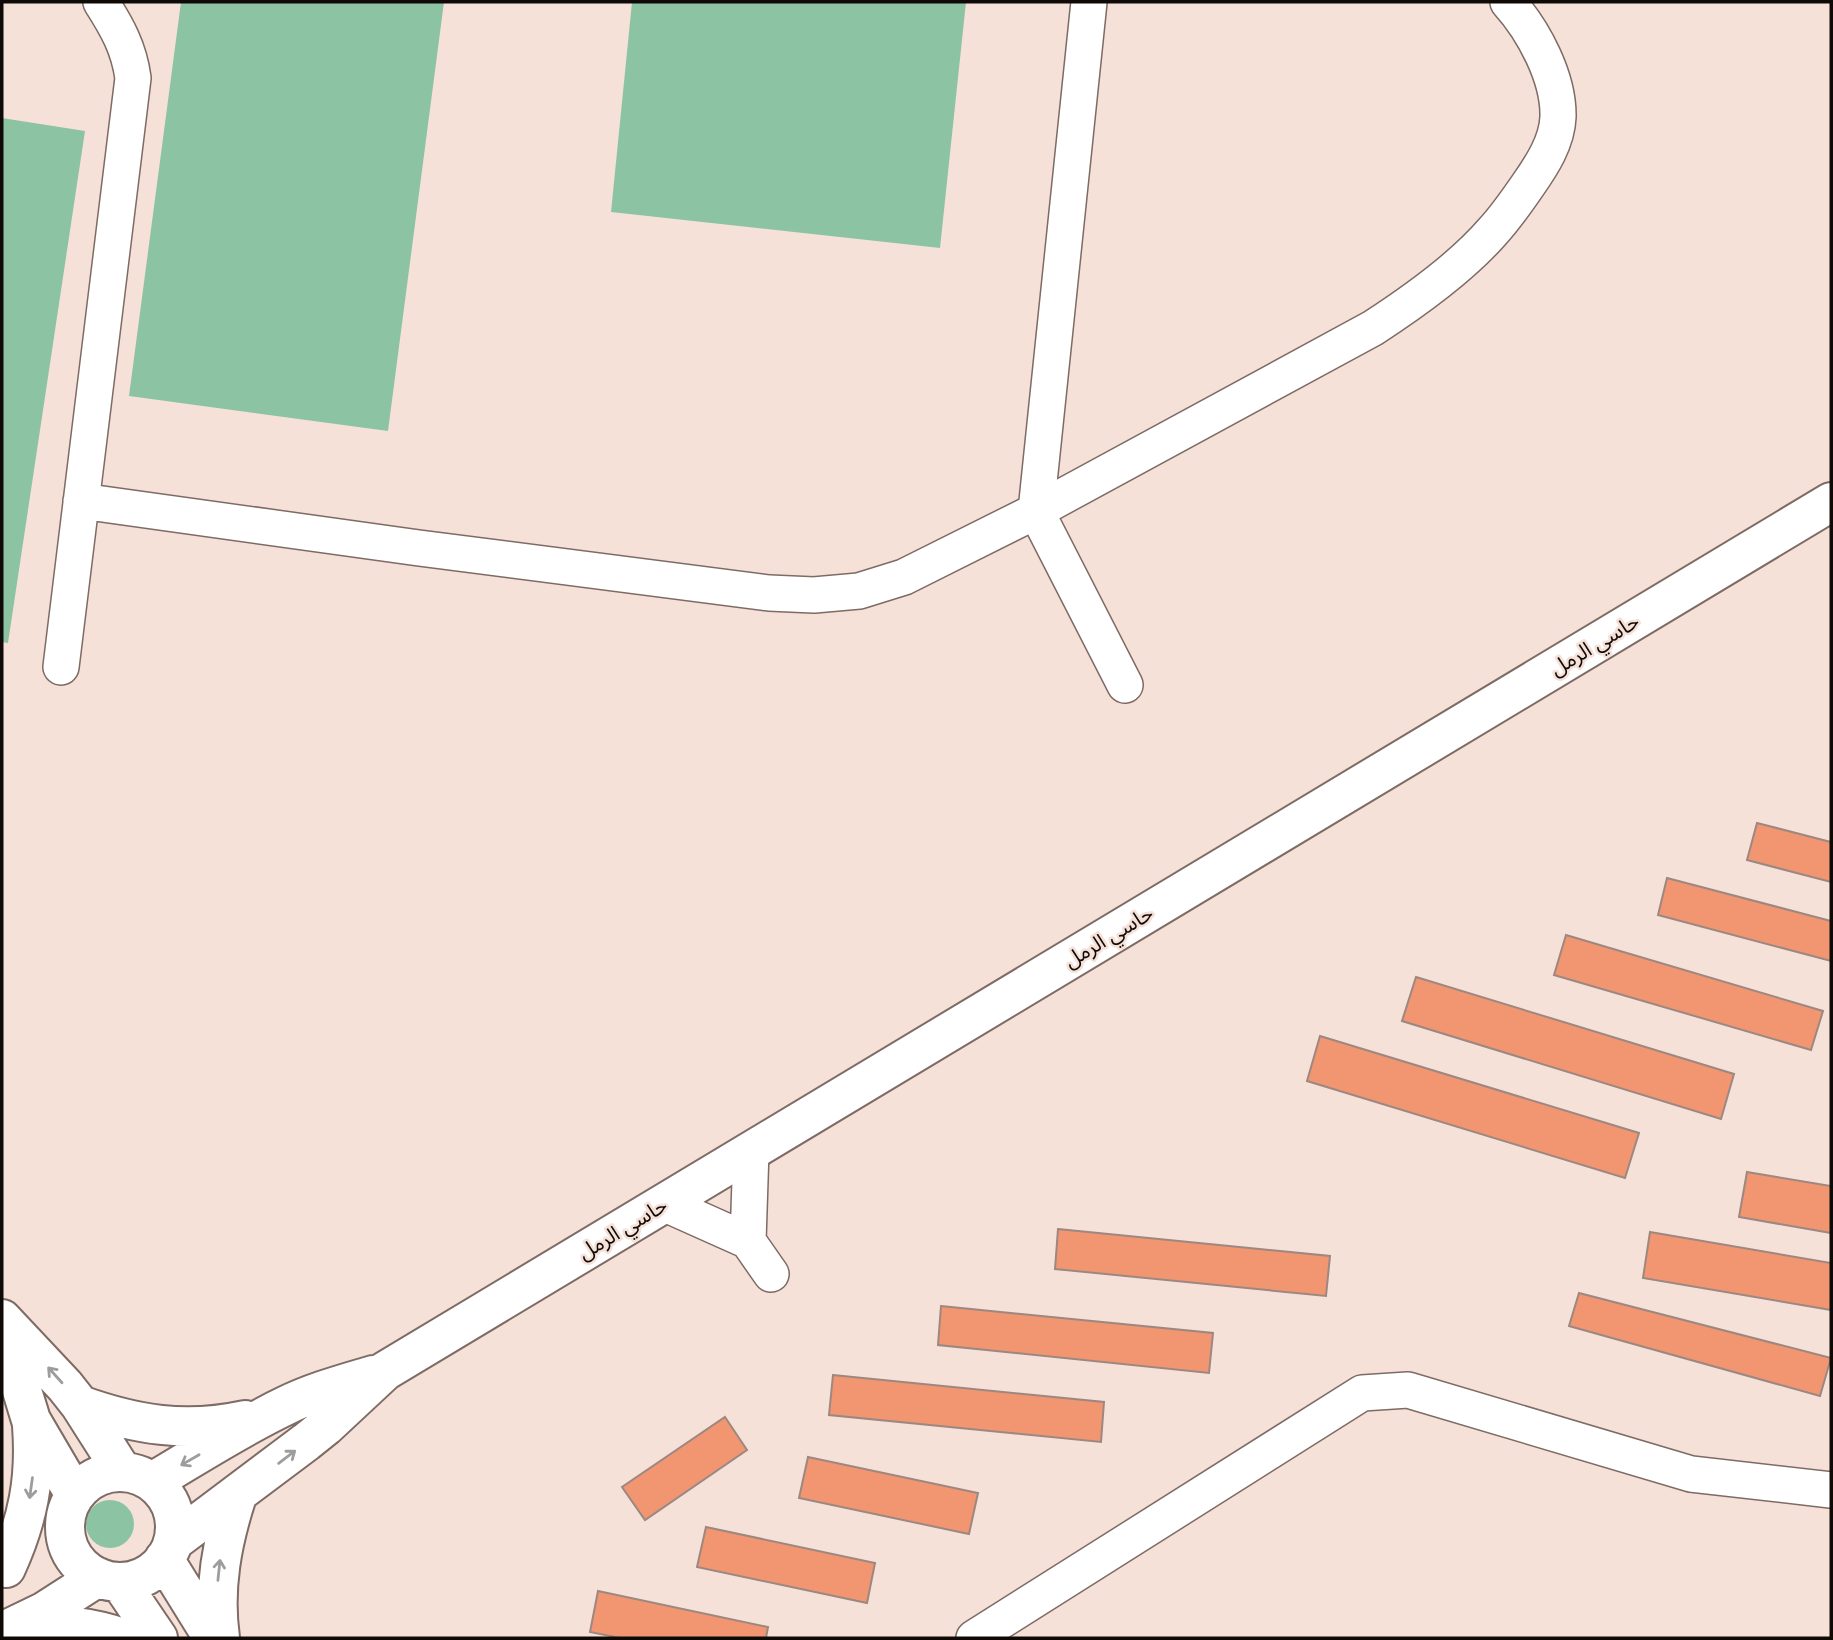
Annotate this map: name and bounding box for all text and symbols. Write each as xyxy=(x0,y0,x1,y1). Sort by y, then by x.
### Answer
street label: حاسي الرمل xyxy=(1544,606,1645,684)
street label: حاسي الرمل xyxy=(1058,898,1159,976)
street label: حاسي الرمل xyxy=(572,1190,673,1268)
one-way arrow xyxy=(47,1367,64,1384)
one-way arrow xyxy=(277,1450,296,1465)
one-way arrow xyxy=(180,1453,200,1467)
one-way arrow xyxy=(24,1476,37,1499)
one-way arrow xyxy=(213,1559,226,1582)

